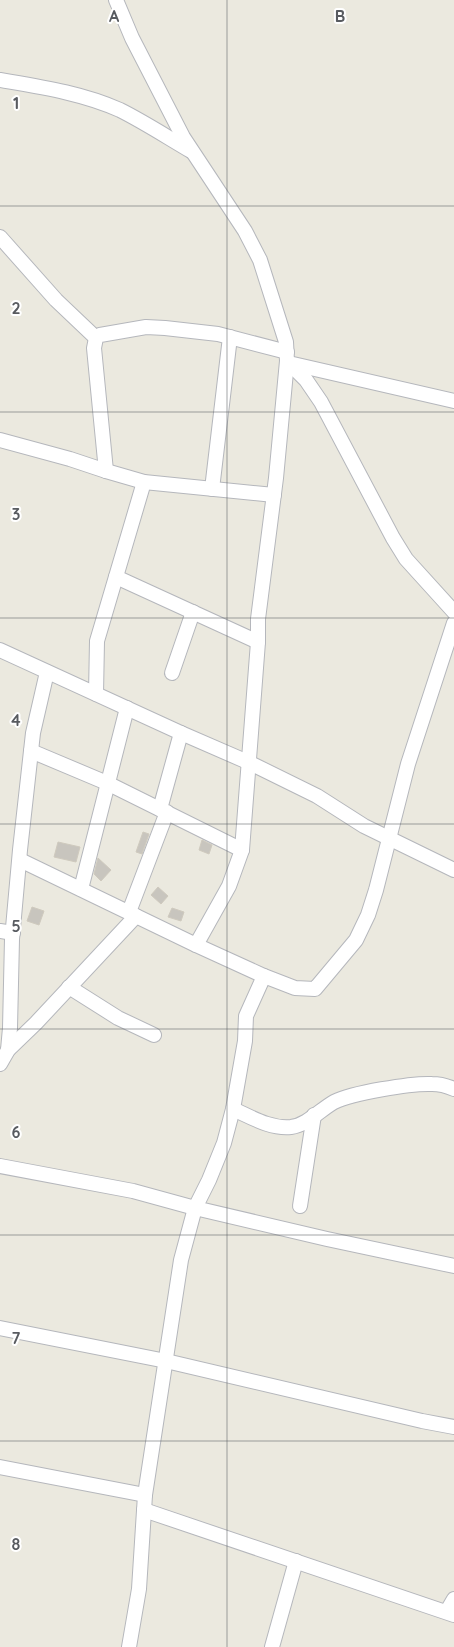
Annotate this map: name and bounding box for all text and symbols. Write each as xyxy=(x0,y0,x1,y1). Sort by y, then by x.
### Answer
text: A xyxy=(109,6,120,26)
text: B xyxy=(335,6,345,26)
text: 1 xyxy=(13,93,19,113)
text: 2 xyxy=(11,298,21,318)
text: 3 xyxy=(12,504,20,524)
text: 4 xyxy=(11,710,21,730)
text: 5 xyxy=(11,916,21,936)
text: 6 xyxy=(12,1122,21,1142)
text: 7 xyxy=(12,1328,21,1348)
text: 8 xyxy=(12,1534,21,1554)

